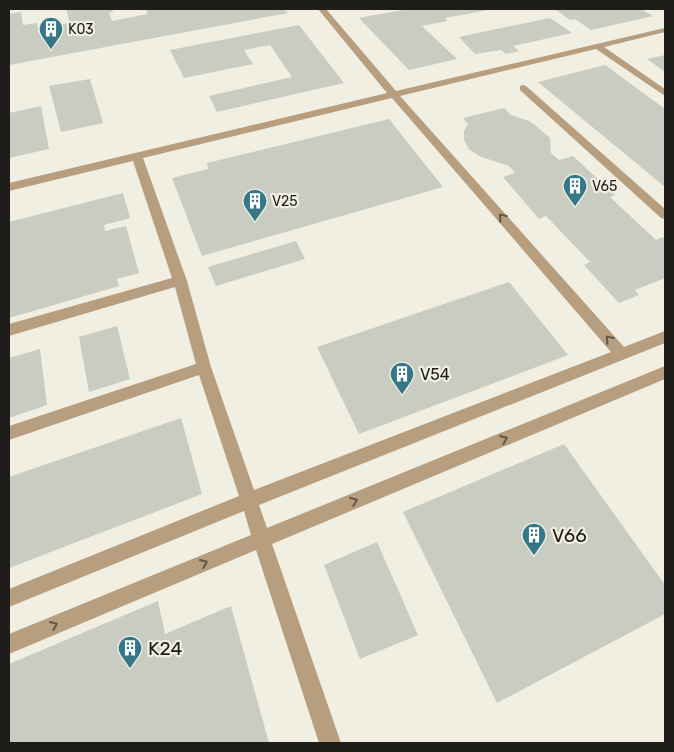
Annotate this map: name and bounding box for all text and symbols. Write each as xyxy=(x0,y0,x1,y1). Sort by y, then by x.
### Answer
building icon: K03 xyxy=(38,16,64,50)
place label: K03 xyxy=(68,21,94,38)
building icon: V65 xyxy=(562,173,588,207)
place label: V65 xyxy=(592,178,617,195)
building icon: V25 xyxy=(242,188,268,222)
place label: V25 xyxy=(272,193,298,210)
one-way arrow xyxy=(498,213,507,222)
one-way arrow xyxy=(606,335,615,344)
building icon: V54 xyxy=(389,361,415,395)
place label: V54 xyxy=(420,365,450,384)
one-way arrow xyxy=(499,434,508,445)
one-way arrow xyxy=(349,497,358,507)
building icon: V66 xyxy=(521,522,547,556)
place label: V66 xyxy=(552,524,587,547)
one-way arrow xyxy=(199,559,208,569)
one-way arrow xyxy=(49,621,58,632)
building icon: K24 xyxy=(117,635,143,669)
place label: K24 xyxy=(148,637,182,660)

